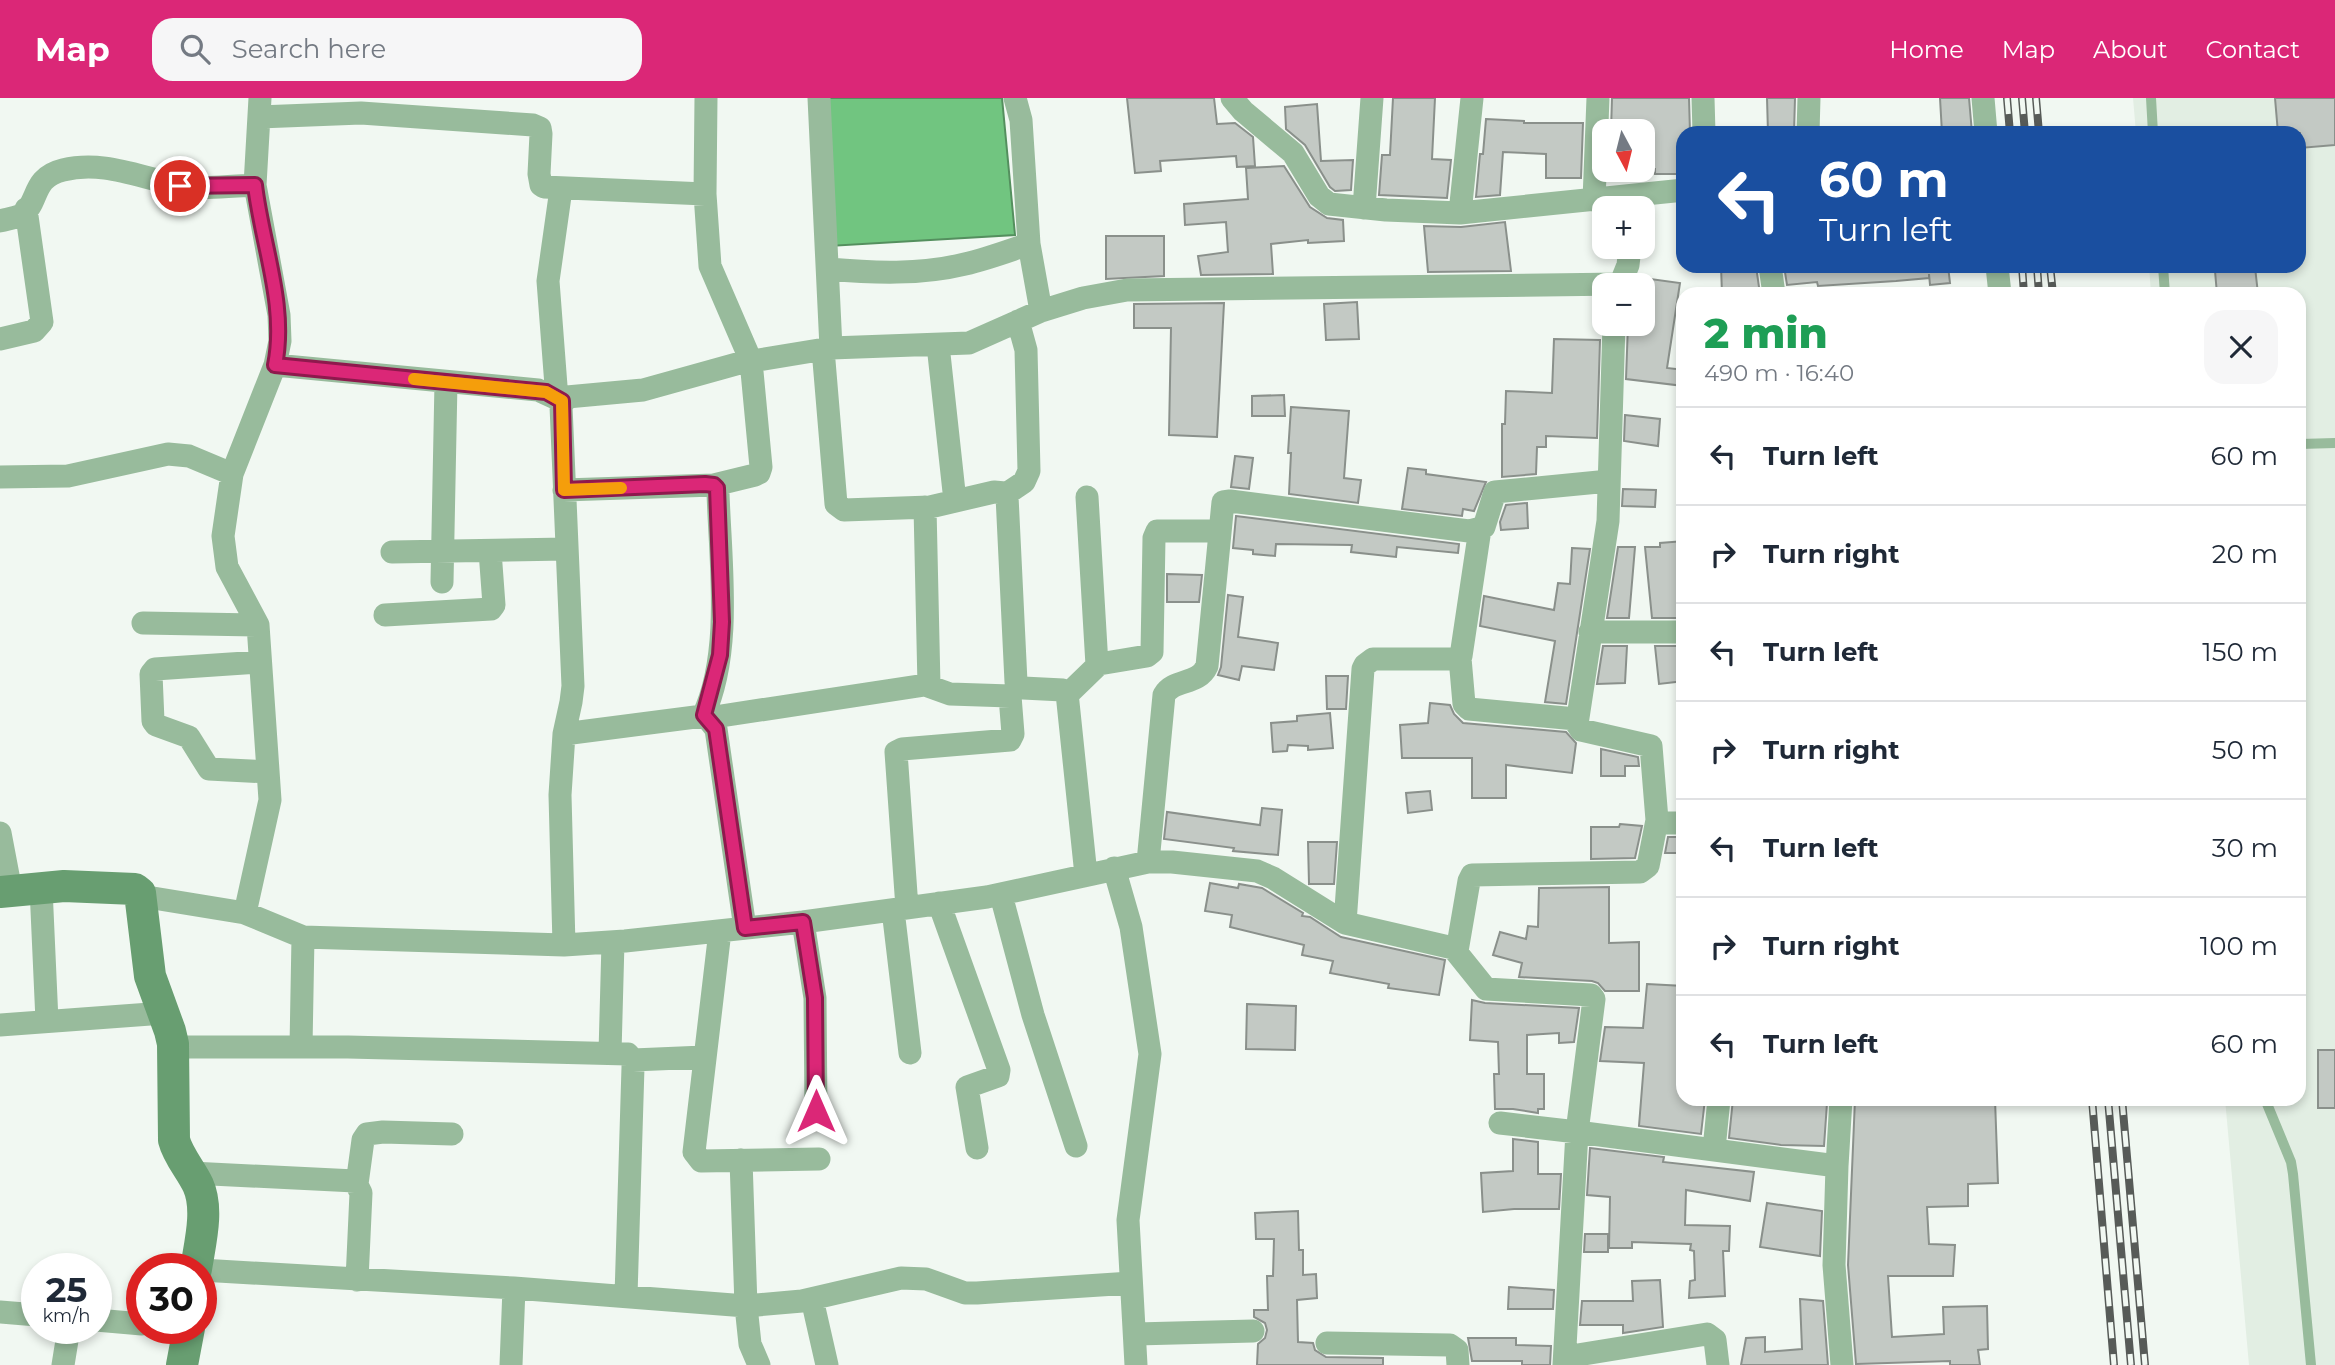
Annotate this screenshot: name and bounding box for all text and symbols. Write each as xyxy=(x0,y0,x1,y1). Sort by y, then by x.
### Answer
search box xyxy=(152,18,642,81)
text: Map xyxy=(35,29,110,69)
icon: search xyxy=(176,30,214,68)
text: Search here xyxy=(232,33,386,65)
text: Home xyxy=(1889,35,1964,64)
text: Map xyxy=(2002,35,2055,64)
text: About xyxy=(2093,35,2167,64)
text: Contact xyxy=(2205,35,2300,64)
north arrow xyxy=(1592,119,1656,182)
map controls xyxy=(1592,119,1655,336)
text: 60 m xyxy=(1819,150,1949,209)
icon: left xyxy=(1704,154,1795,245)
pin xyxy=(150,156,210,216)
icon: arrive xyxy=(161,167,199,205)
button: + xyxy=(1592,196,1655,259)
text: Turn left xyxy=(1819,210,1953,249)
button: − xyxy=(1592,273,1655,336)
text: 2 min xyxy=(1704,307,1828,359)
button: close xyxy=(2204,310,2278,384)
text: 490 m · 16:40 xyxy=(1704,359,1854,387)
icon: left xyxy=(1704,437,1742,475)
text: Turn left xyxy=(1763,440,1879,472)
text: 60 m xyxy=(2211,440,2278,472)
icon: right xyxy=(1704,535,1742,573)
text: Turn right xyxy=(1763,538,1899,570)
text: 20 m xyxy=(2212,538,2278,570)
icon: left xyxy=(1704,633,1742,671)
text: Turn left xyxy=(1763,636,1879,668)
text: 150 m xyxy=(2202,636,2278,668)
icon: right xyxy=(1704,731,1742,769)
text: Turn right xyxy=(1763,734,1899,766)
text: 50 m xyxy=(2212,734,2278,766)
icon: left xyxy=(1704,829,1742,867)
text: Turn left xyxy=(1763,832,1879,864)
text: 30 m xyxy=(2212,832,2278,864)
icon: right xyxy=(1704,927,1742,965)
text: Turn right xyxy=(1763,930,1899,962)
text: 100 m xyxy=(2200,930,2278,962)
icon: left xyxy=(1704,1025,1742,1063)
text: Turn left xyxy=(1763,1028,1879,1060)
text: 60 m xyxy=(2211,1028,2278,1060)
position arrow xyxy=(779,1074,853,1148)
speed limit sign: 30 xyxy=(126,1253,217,1344)
text: 25 xyxy=(46,1268,87,1311)
text: km/h xyxy=(42,1305,91,1327)

